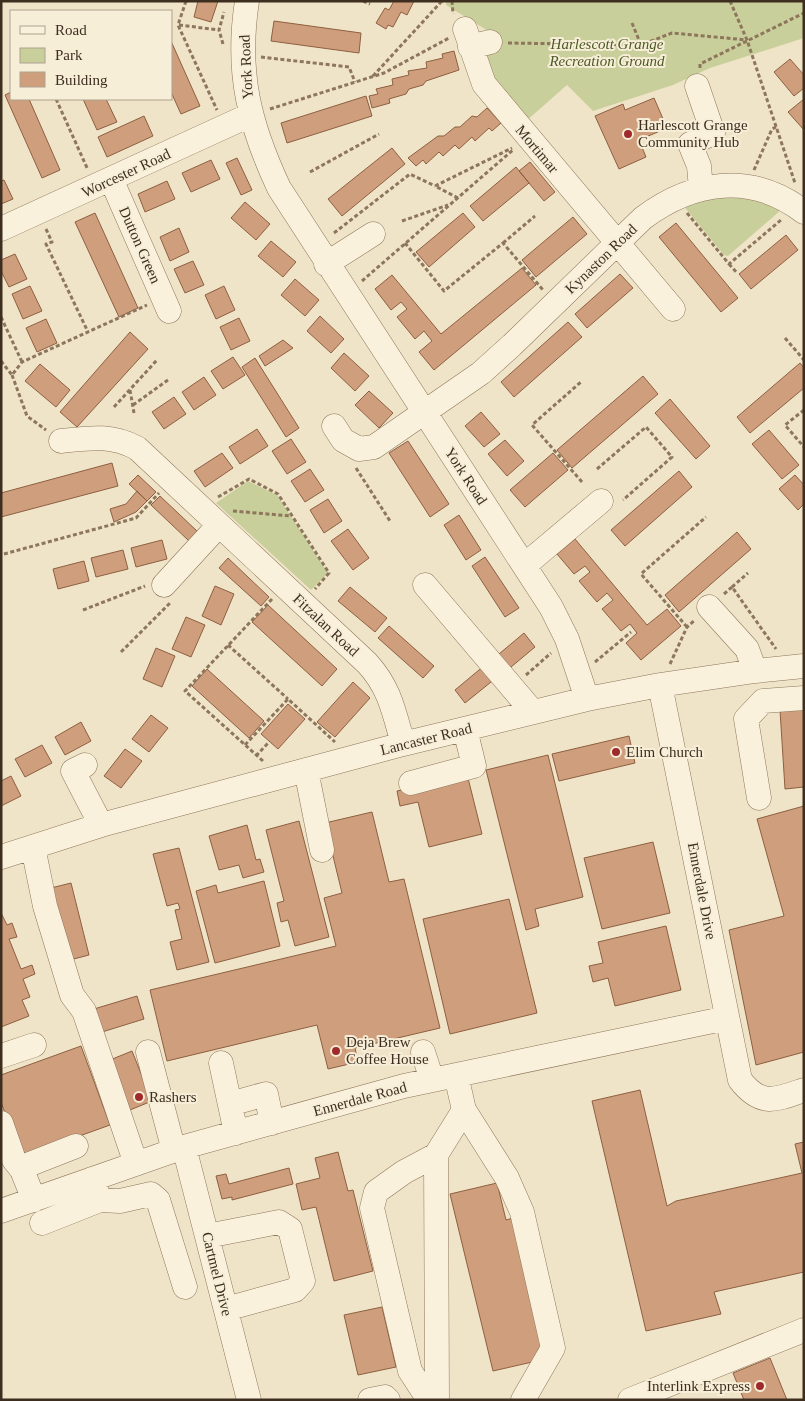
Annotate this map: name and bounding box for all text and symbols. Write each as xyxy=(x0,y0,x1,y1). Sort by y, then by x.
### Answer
legend xyxy=(10,10,172,100)
text: Road xyxy=(55,22,87,38)
street label: York Road xyxy=(236,34,256,100)
park label: Harlescott Grange Recreation Ground xyxy=(548,36,665,69)
text: Park xyxy=(55,47,83,63)
text: Building xyxy=(55,72,108,88)
place label: Harlescott Grange Community Hub xyxy=(638,117,748,150)
street label: Mortimar xyxy=(512,122,562,176)
marker: Harlescott Grange Community Hub xyxy=(622,128,634,140)
street label: Worcester Road xyxy=(79,145,173,201)
street label: Dutton Green xyxy=(116,204,164,286)
street label: Kynaston Road xyxy=(562,221,640,297)
street label: York Road xyxy=(442,444,491,508)
street label: Fitzalan Road xyxy=(290,591,362,660)
street label: Lancaster Road xyxy=(379,720,474,758)
place label: Elim Church xyxy=(626,744,704,760)
marker: Elim Church xyxy=(610,746,622,758)
street label: Ennerdale Drive xyxy=(685,841,719,941)
place label: Deja Brew Coffee House xyxy=(346,1034,429,1067)
marker: Deja Brew Coffee House xyxy=(330,1045,342,1057)
street label: Ennerdale Road xyxy=(311,1079,409,1119)
place label: Rashers xyxy=(149,1089,197,1105)
marker: Rashers xyxy=(133,1091,145,1103)
street label: Cartmel Drive xyxy=(199,1230,235,1318)
place label: Interlink Express xyxy=(647,1378,750,1394)
marker: Interlink Express xyxy=(754,1380,766,1392)

